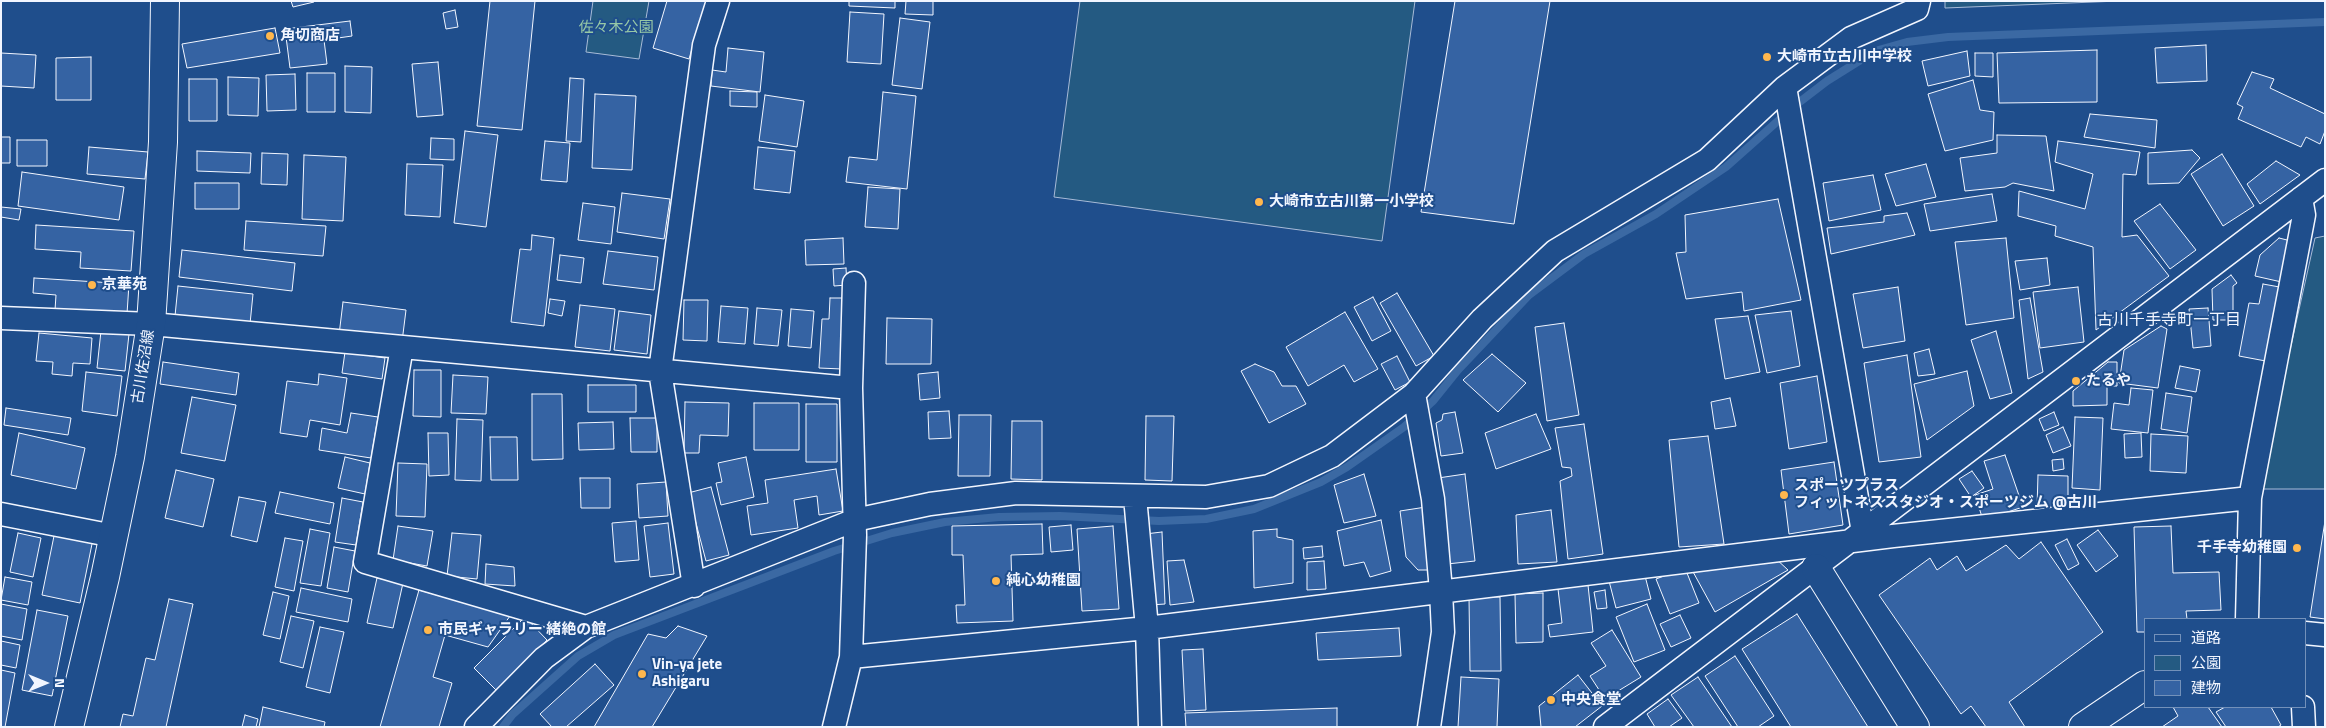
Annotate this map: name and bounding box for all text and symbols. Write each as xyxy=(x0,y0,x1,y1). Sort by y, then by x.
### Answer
park label: 佐々木公園 xyxy=(579,19,653,37)
place label: 角切商店 xyxy=(280,27,340,45)
marker: 角切商店 xyxy=(264,30,276,42)
place label: 大崎市立古川中学校 xyxy=(1777,48,1912,66)
marker: 大崎市立古川中学校 xyxy=(1761,51,1773,63)
place label: 大崎市立古川第一小学校 xyxy=(1269,193,1434,211)
marker: 大崎市立古川第一小学校 xyxy=(1253,196,1265,208)
place label: 京華苑 xyxy=(102,276,147,294)
marker: 京華苑 xyxy=(86,279,98,291)
district label: 古川千手寺町一丁目 xyxy=(2097,311,2241,331)
street label: 古川佐沼線 xyxy=(129,329,159,405)
place label: たるや xyxy=(2086,372,2131,390)
marker: たるや xyxy=(2070,375,2082,387)
place label: スポーツプラス フィットネススタジオ・スポーツジム @古川 xyxy=(1794,477,2097,512)
marker: スポーツプラス フィットネススタジオ・スポーツジム @古川 xyxy=(1778,489,1790,501)
place label: 千手寺幼稚園 xyxy=(2197,539,2287,557)
marker: 千手寺幼稚園 xyxy=(2291,542,2303,554)
place label: 純心幼稚園 xyxy=(1006,572,1081,590)
marker: 純心幼稚園 xyxy=(990,575,1002,587)
legend xyxy=(2144,618,2306,708)
place label: 市民ギャラリー 緒絶の館 xyxy=(438,621,606,639)
marker: 市民ギャラリー 緒絶の館 xyxy=(422,624,434,636)
text: 道路 xyxy=(2191,626,2221,649)
text: 公園 xyxy=(2191,651,2221,674)
place label: Vin-ya jete Ashigaru xyxy=(652,656,722,691)
north arrow xyxy=(20,658,70,708)
marker: Vin-ya jete Ashigaru xyxy=(636,668,648,680)
text: 建物 xyxy=(2191,676,2221,699)
text: N xyxy=(50,678,71,688)
place label: 中央食堂 xyxy=(1561,691,1621,709)
marker: 中央食堂 xyxy=(1545,694,1557,706)

